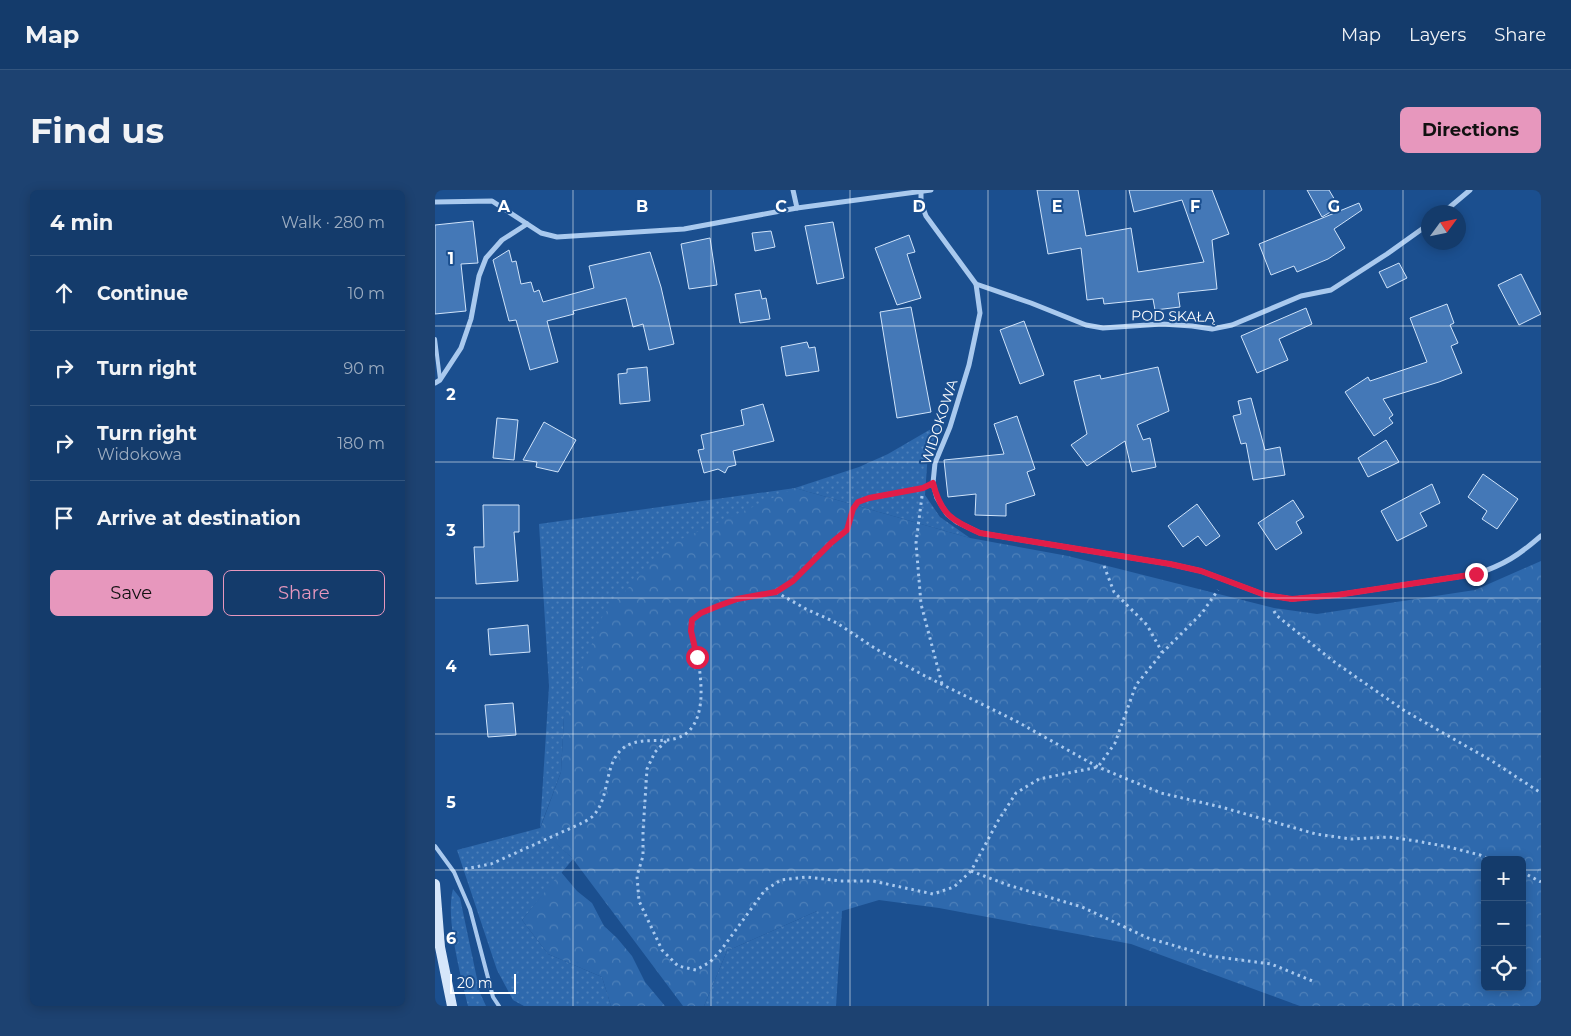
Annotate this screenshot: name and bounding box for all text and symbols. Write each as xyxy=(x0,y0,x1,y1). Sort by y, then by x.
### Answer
text: Map xyxy=(25,20,79,49)
text: Map xyxy=(1341,24,1381,46)
text: Layers xyxy=(1409,24,1466,46)
text: Share xyxy=(1494,24,1546,46)
button: Directions xyxy=(1400,107,1541,153)
text: Find us xyxy=(30,109,164,152)
text: A xyxy=(497,197,511,216)
text: B xyxy=(636,197,648,216)
text: C xyxy=(775,197,787,216)
text: D xyxy=(912,197,926,216)
text: E xyxy=(1052,197,1062,216)
text: F xyxy=(1190,197,1200,216)
text: G xyxy=(1328,197,1340,216)
north arrow xyxy=(1421,205,1466,250)
text: 4 min xyxy=(50,210,113,235)
text: Walk · 280 m xyxy=(281,213,385,232)
text: 1 xyxy=(448,249,454,268)
icon: ahead xyxy=(50,279,78,307)
text: Continue xyxy=(97,282,188,305)
text: 10 m xyxy=(347,284,385,303)
street label: POD SKAŁĄ xyxy=(1131,306,1216,326)
icon: right xyxy=(50,354,78,382)
text: Turn right xyxy=(97,357,197,380)
text: 90 m xyxy=(343,359,385,378)
street label: WIDOKOWA xyxy=(917,376,962,467)
text: 2 xyxy=(446,385,456,404)
text: Turn right xyxy=(97,422,197,445)
icon: right xyxy=(50,429,78,457)
text: 180 m xyxy=(337,434,385,453)
text: Widokowa xyxy=(97,445,182,464)
icon: arrive xyxy=(50,504,78,532)
text: Arrive at destination xyxy=(97,507,301,530)
text: 3 xyxy=(445,521,456,540)
route end xyxy=(1465,563,1488,586)
button: Save xyxy=(50,570,213,616)
button: Share xyxy=(223,570,385,616)
route start xyxy=(686,646,709,669)
text: 4 xyxy=(445,657,457,676)
text: 5 xyxy=(446,793,456,812)
map controls xyxy=(1481,856,1526,991)
button: + xyxy=(1481,856,1526,901)
button: − xyxy=(1481,901,1526,946)
text: 6 xyxy=(446,929,456,948)
button: locate xyxy=(1481,946,1526,991)
scale bar xyxy=(450,971,516,994)
text: 20 m xyxy=(457,974,493,992)

